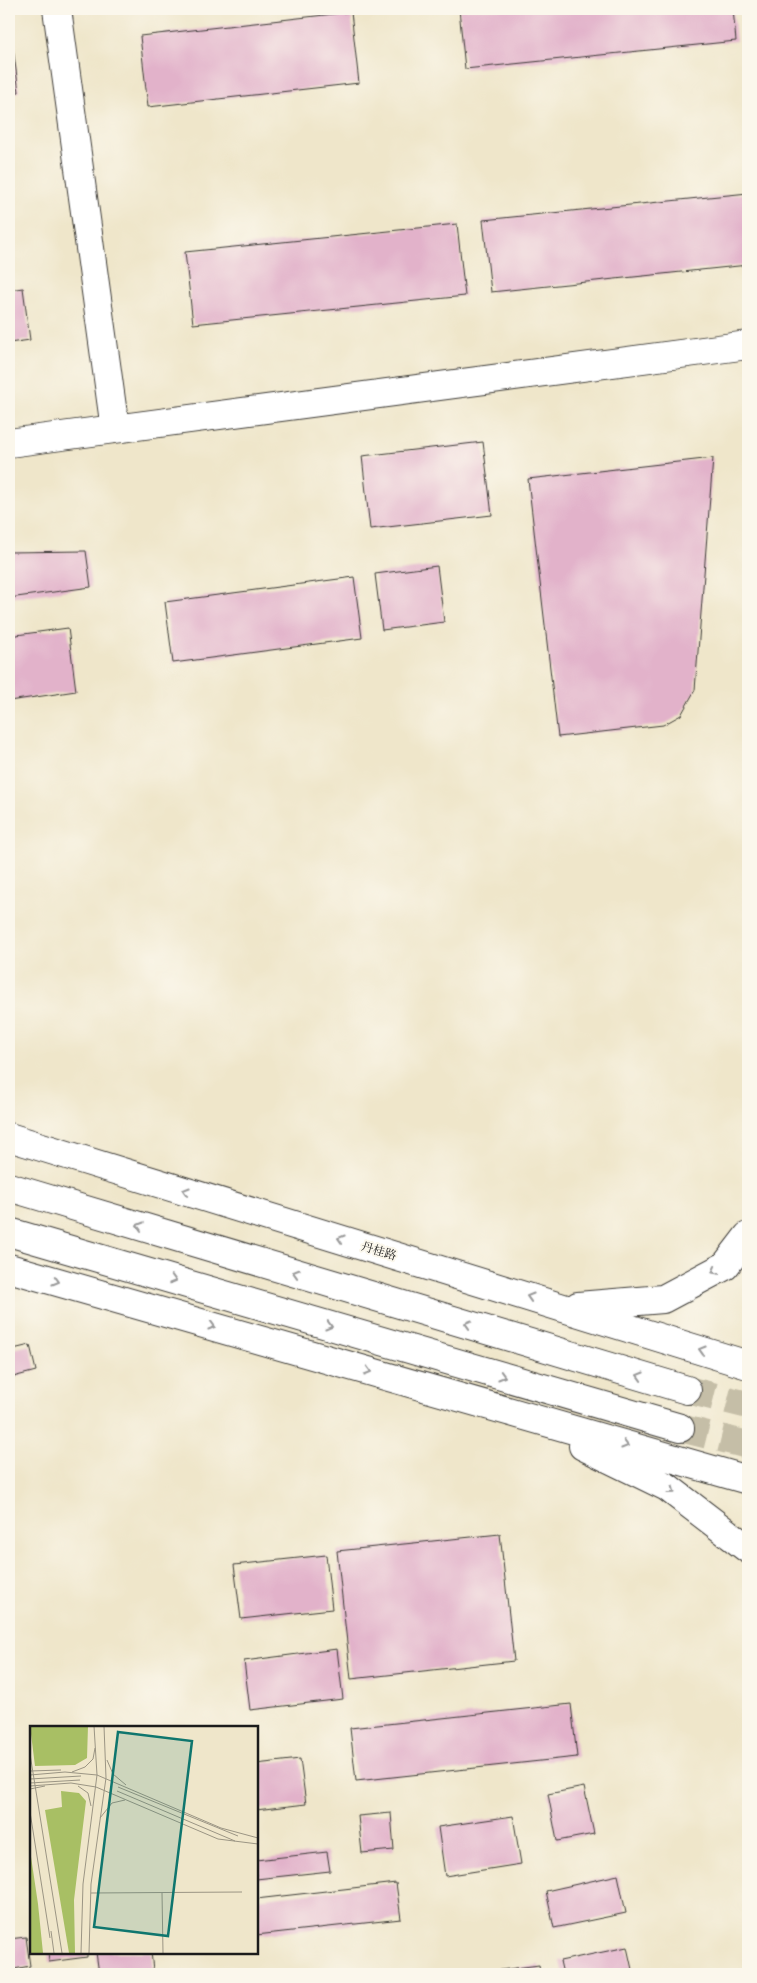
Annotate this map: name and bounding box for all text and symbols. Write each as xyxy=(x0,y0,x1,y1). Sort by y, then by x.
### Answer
one-way arrow xyxy=(182,1187,190,1197)
one-way arrow xyxy=(136,1221,145,1231)
one-way arrow xyxy=(337,1235,346,1245)
street label: 丹桂路 xyxy=(360,1238,399,1263)
one-way arrow xyxy=(711,1265,720,1275)
one-way arrow xyxy=(292,1268,300,1278)
one-way arrow xyxy=(169,1275,177,1285)
one-way arrow xyxy=(51,1276,59,1286)
one-way arrow xyxy=(526,1293,534,1303)
one-way arrow xyxy=(325,1320,333,1330)
one-way arrow xyxy=(464,1320,473,1330)
one-way arrow xyxy=(207,1321,215,1331)
one-way arrow xyxy=(698,1346,706,1356)
one-way arrow xyxy=(364,1365,372,1376)
one-way arrow xyxy=(498,1370,506,1381)
one-way arrow xyxy=(637,1372,645,1382)
one-way arrow xyxy=(620,1439,629,1449)
one-way arrow xyxy=(666,1485,676,1494)
inset map xyxy=(30,1726,258,1953)

